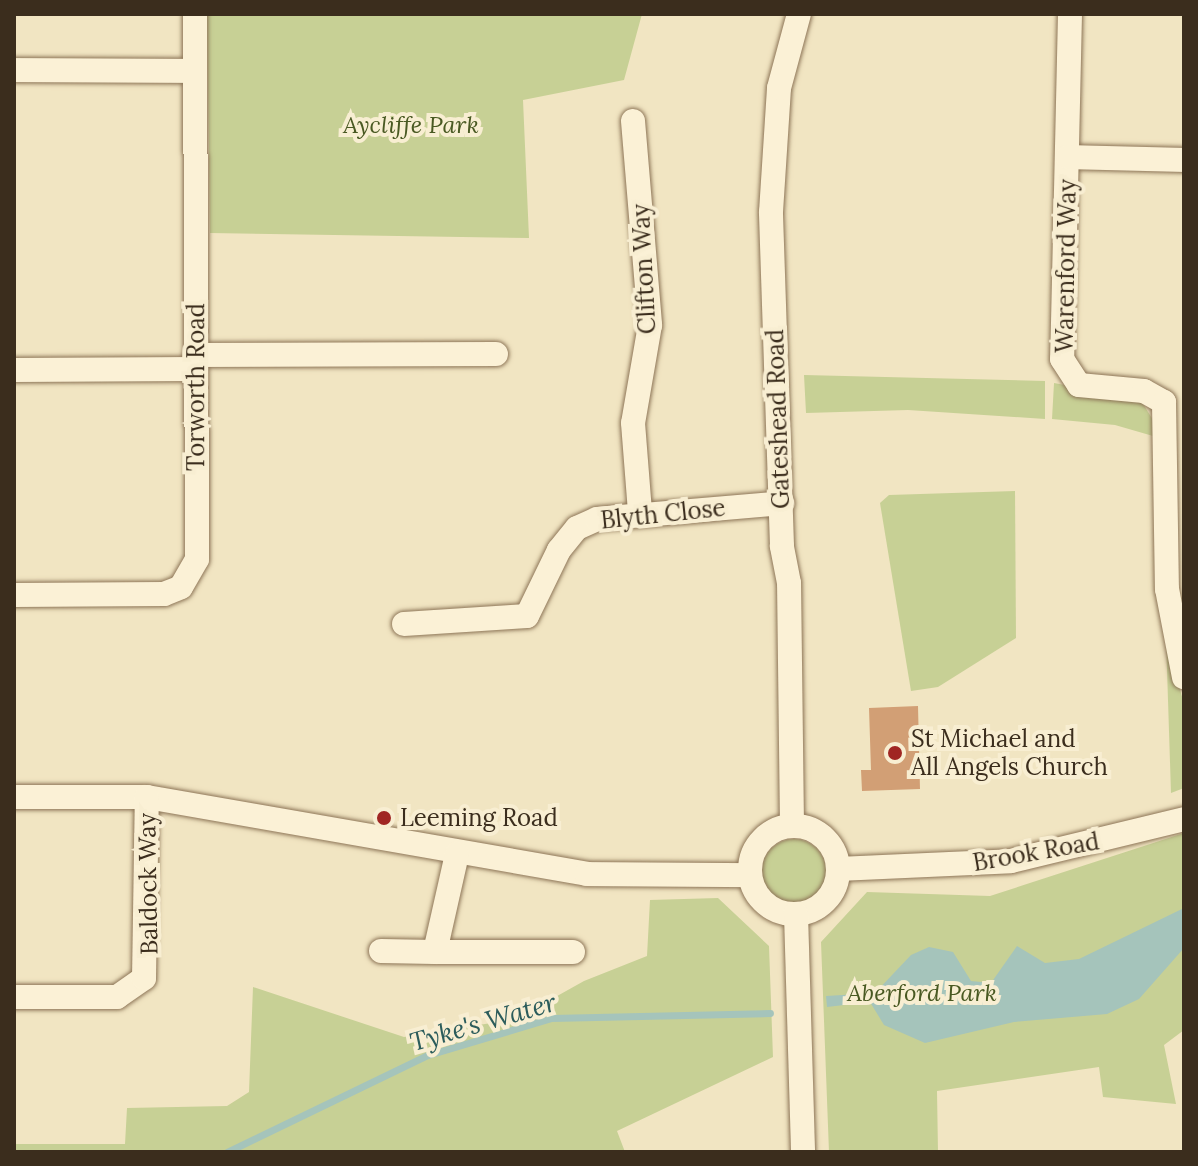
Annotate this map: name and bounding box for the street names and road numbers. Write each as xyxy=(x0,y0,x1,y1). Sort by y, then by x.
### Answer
street label: Warenford Way xyxy=(1050,179,1082,353)
street label: Clifton Way xyxy=(626,203,662,335)
street label: Torworth Road xyxy=(182,303,210,471)
street label: Gateshead Road xyxy=(760,329,796,509)
street label: Blyth Close xyxy=(599,493,727,535)
street label: Baldock Way xyxy=(132,813,164,955)
street label: Brook Road xyxy=(971,827,1101,877)

